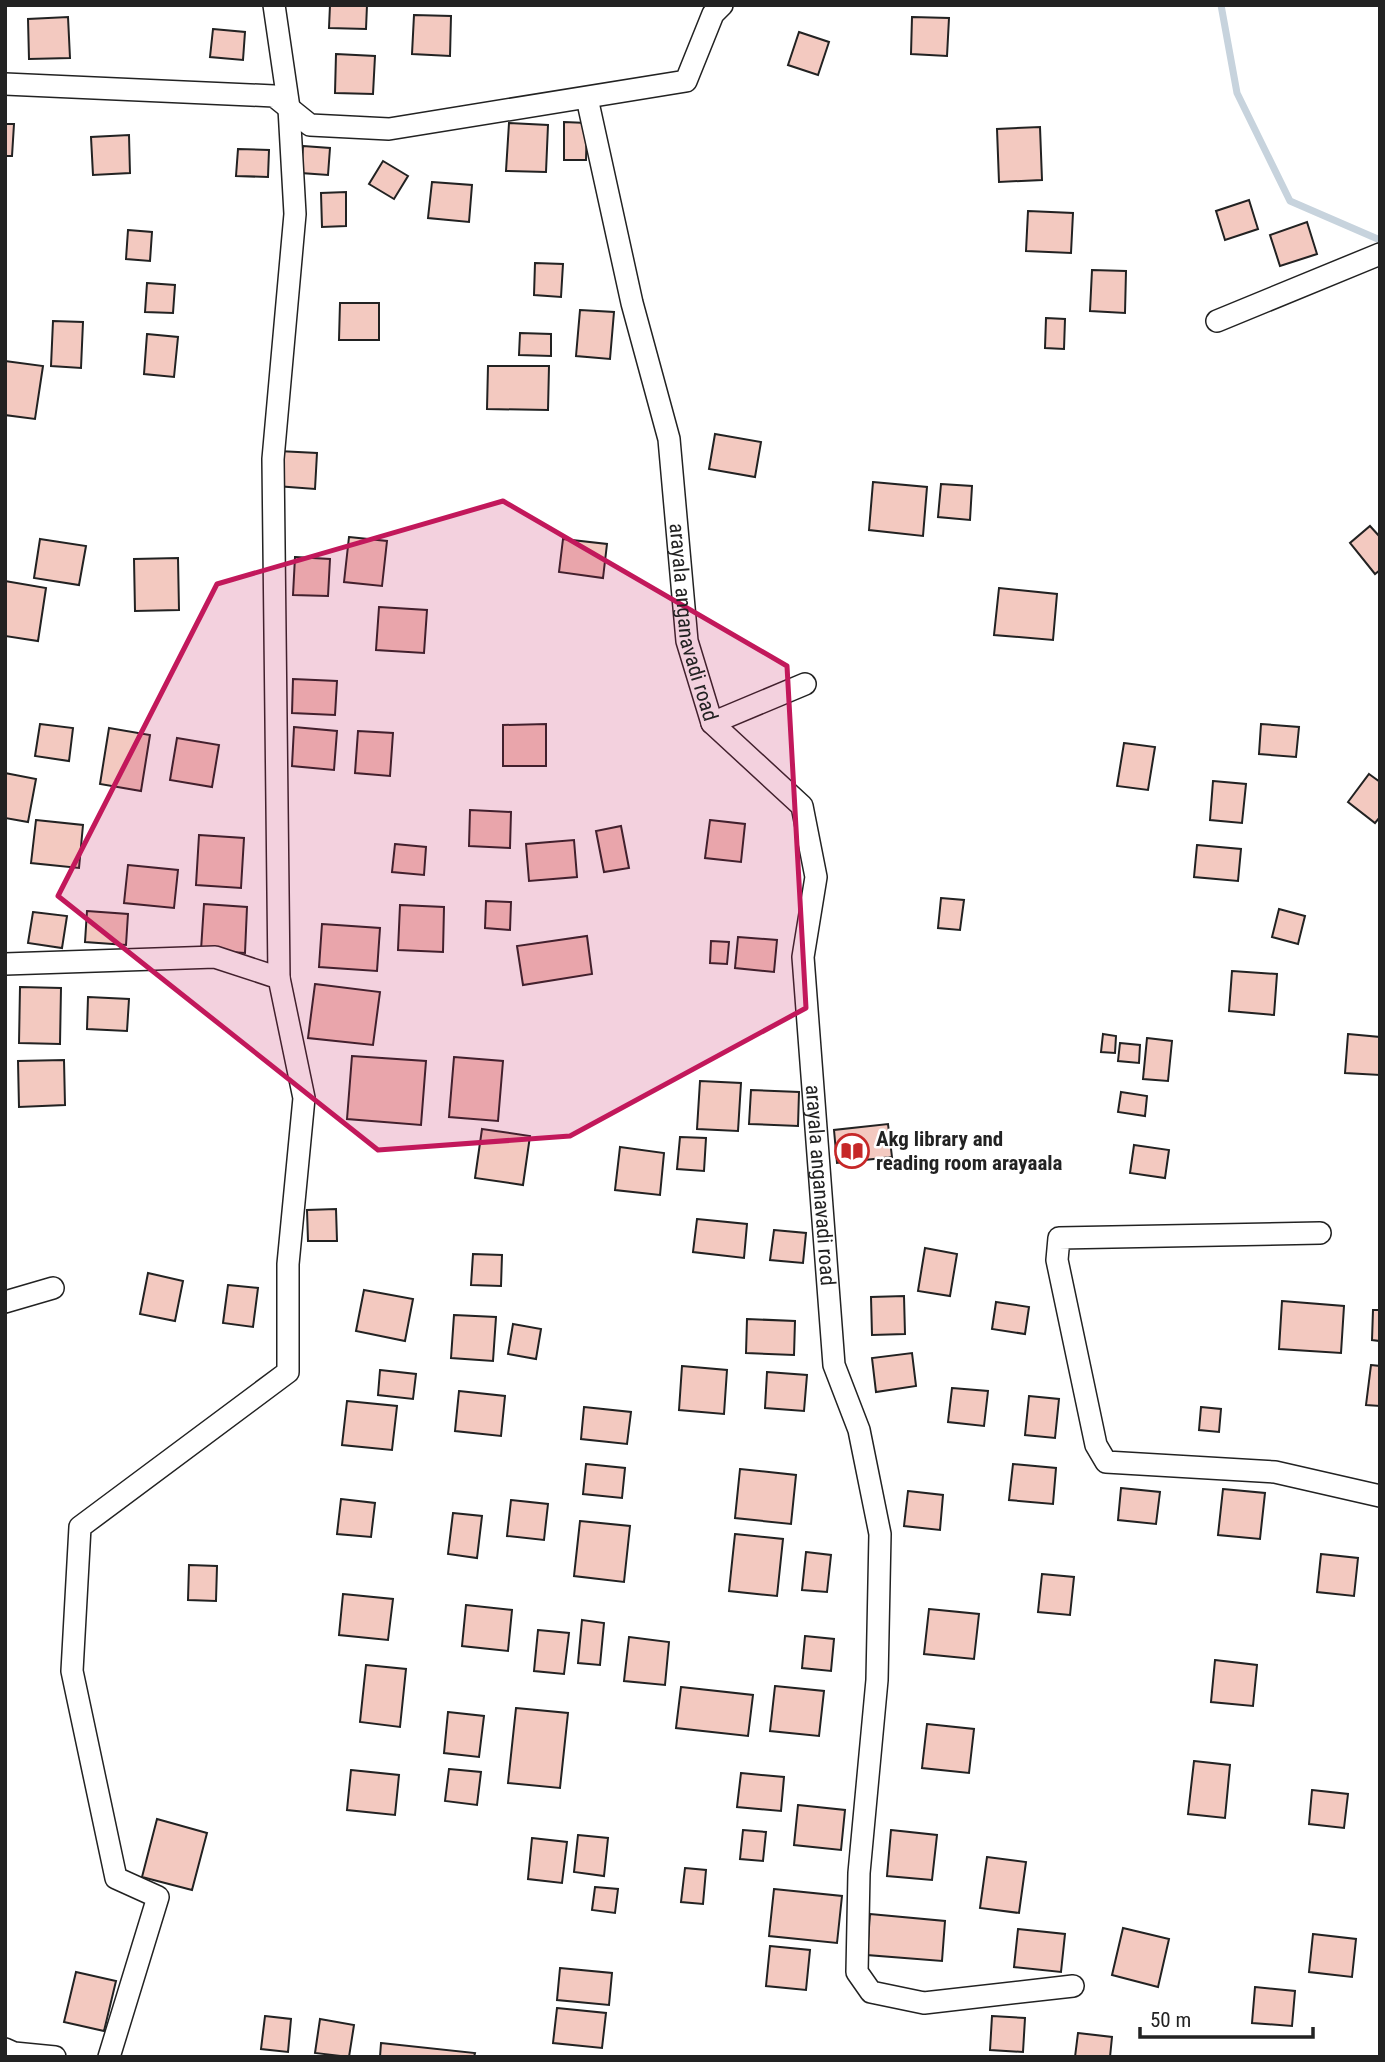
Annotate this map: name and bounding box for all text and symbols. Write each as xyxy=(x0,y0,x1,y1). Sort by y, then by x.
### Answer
street label: arayala anganavadi road xyxy=(665,522,723,724)
street label: arayala anganavadi road xyxy=(801,1084,840,1286)
place label: Akg library and reading room arayaala xyxy=(876,1127,1063,1175)
library icon: Akg library and reading room arayaala xyxy=(833,1132,871,1170)
scale bar xyxy=(1140,1996,1313,2040)
text: 50 m xyxy=(1150,2008,1191,2032)

